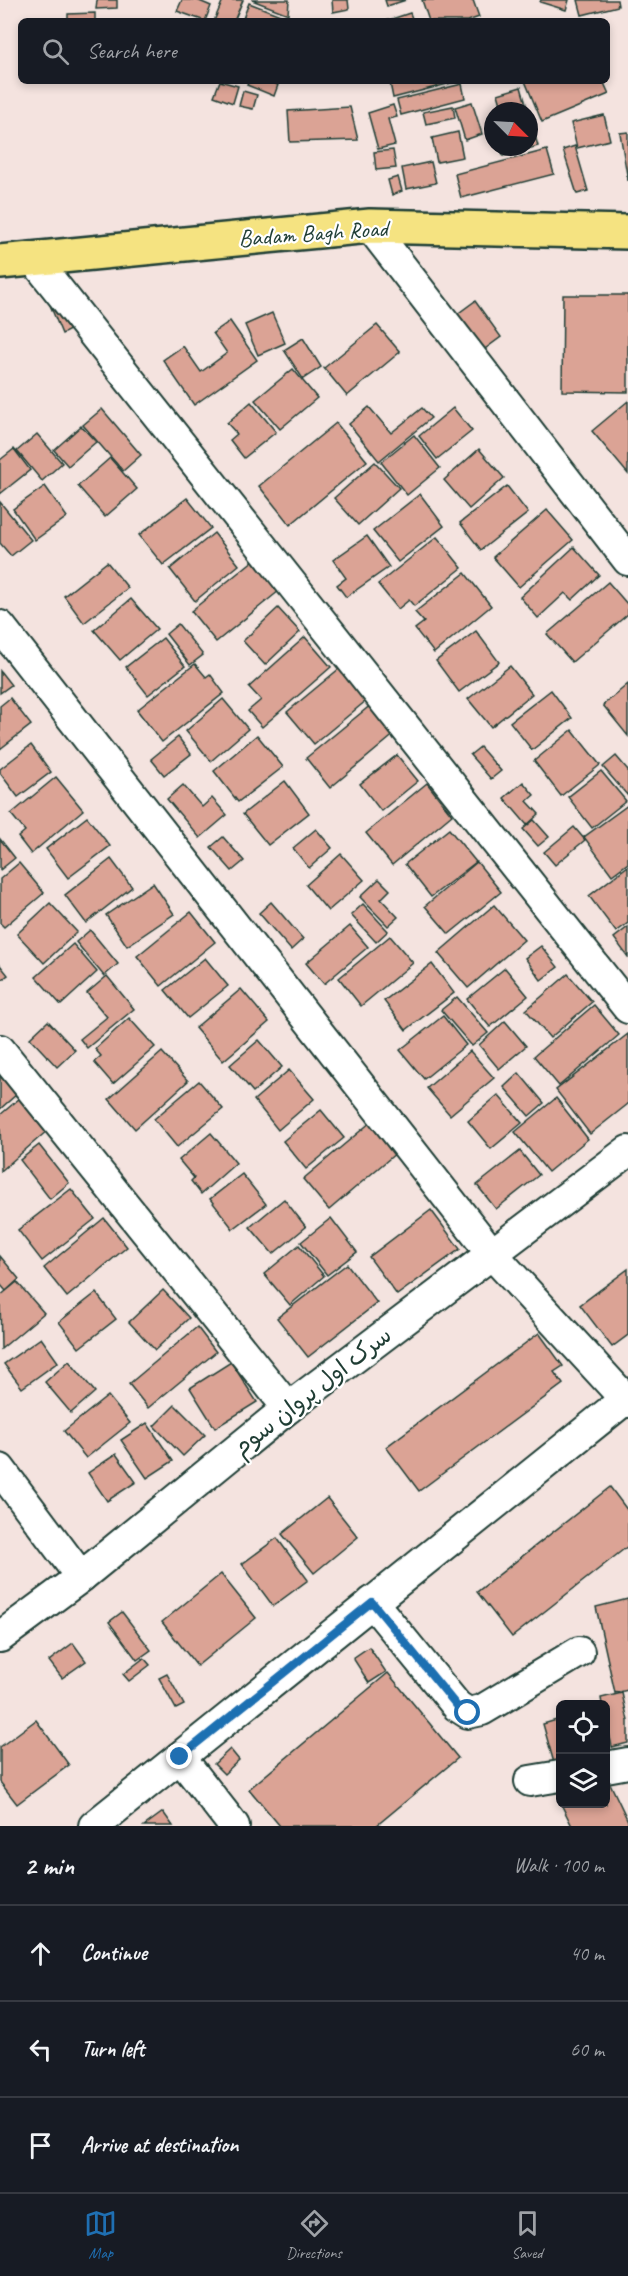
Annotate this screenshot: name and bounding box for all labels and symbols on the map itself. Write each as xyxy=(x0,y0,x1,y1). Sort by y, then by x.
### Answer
north arrow xyxy=(484,102,538,156)
street label: Badam Bagh Road xyxy=(237,213,392,253)
street label: سرک اول پروان سوم xyxy=(227,1320,399,1465)
route start xyxy=(454,1699,480,1725)
route end xyxy=(166,1743,192,1769)

